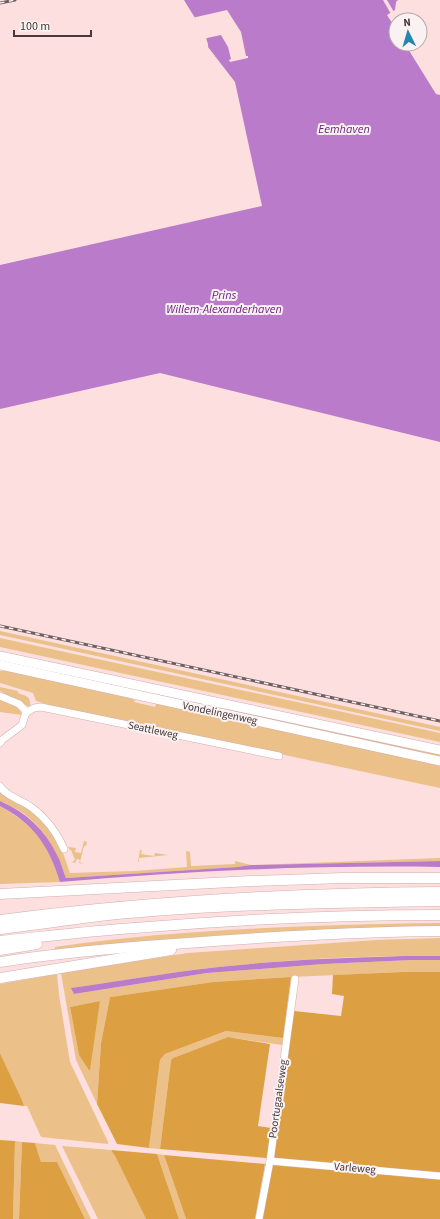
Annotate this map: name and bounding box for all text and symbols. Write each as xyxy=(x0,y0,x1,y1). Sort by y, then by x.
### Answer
scale bar xyxy=(14,12,91,38)
north arrow xyxy=(388,12,428,52)
text: N xyxy=(403,15,411,30)
text: 100 m xyxy=(20,18,50,35)
water label: Eemhaven xyxy=(318,121,370,138)
water label: Prins Willem-Alexanderhaven xyxy=(166,287,282,318)
street label: Vondelingenweg xyxy=(181,698,259,728)
street label: Seattleweg xyxy=(127,717,180,743)
street label: Poortugaalseweg xyxy=(265,1058,291,1139)
street label: Varleweg xyxy=(333,1159,377,1177)

